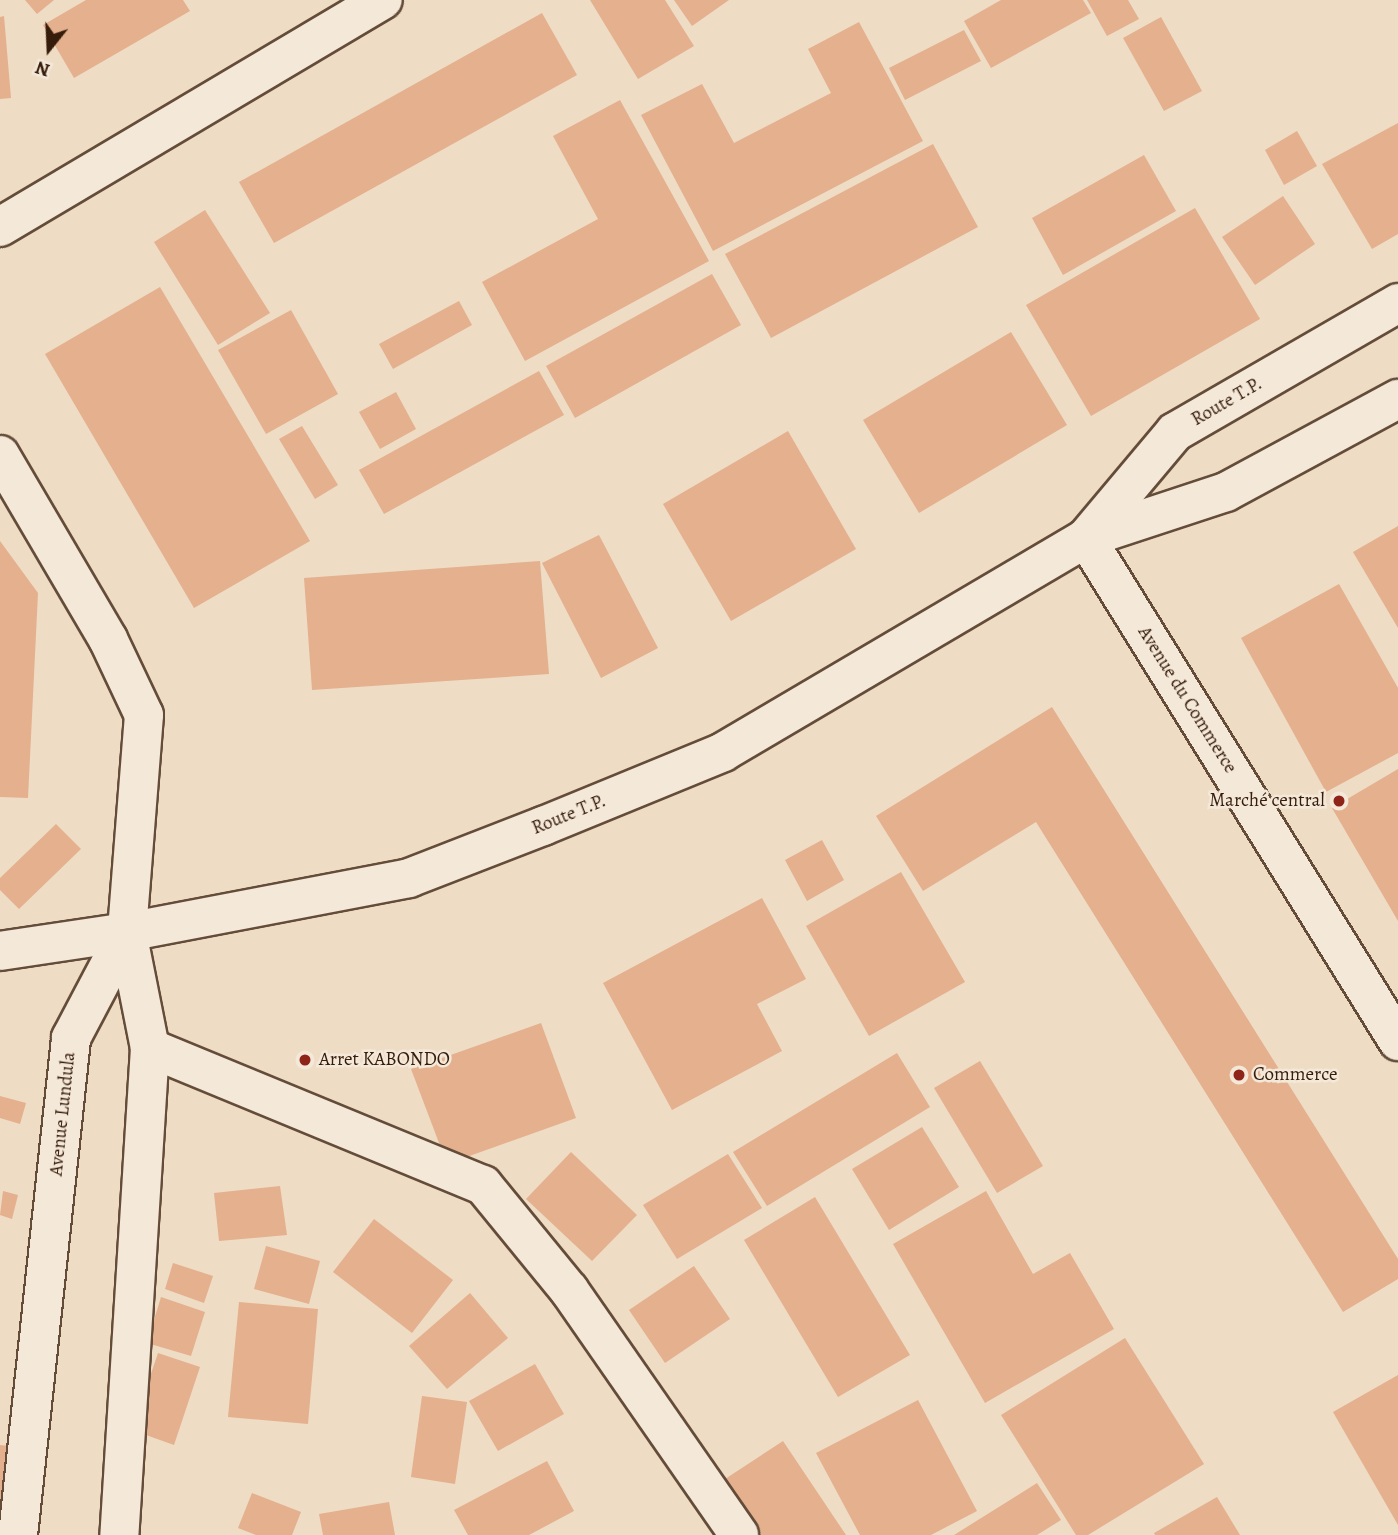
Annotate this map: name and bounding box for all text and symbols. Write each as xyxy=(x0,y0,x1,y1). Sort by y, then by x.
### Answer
north arrow xyxy=(14,14,84,84)
text: N xyxy=(32,54,53,83)
street label: Route T.P. xyxy=(1188,373,1266,431)
street label: Avenue du Commerce xyxy=(1133,622,1241,778)
street label: Route T.P. xyxy=(529,790,609,840)
place label: Marché central xyxy=(1209,790,1325,812)
marker: Marché central xyxy=(1331,793,1347,809)
place label: Arret KABONDO xyxy=(319,1049,450,1071)
street label: Avenue Lundula xyxy=(45,1051,81,1177)
marker: Arret KABONDO xyxy=(297,1052,313,1068)
place label: Commerce xyxy=(1253,1064,1337,1086)
marker: Commerce xyxy=(1231,1067,1247,1083)

